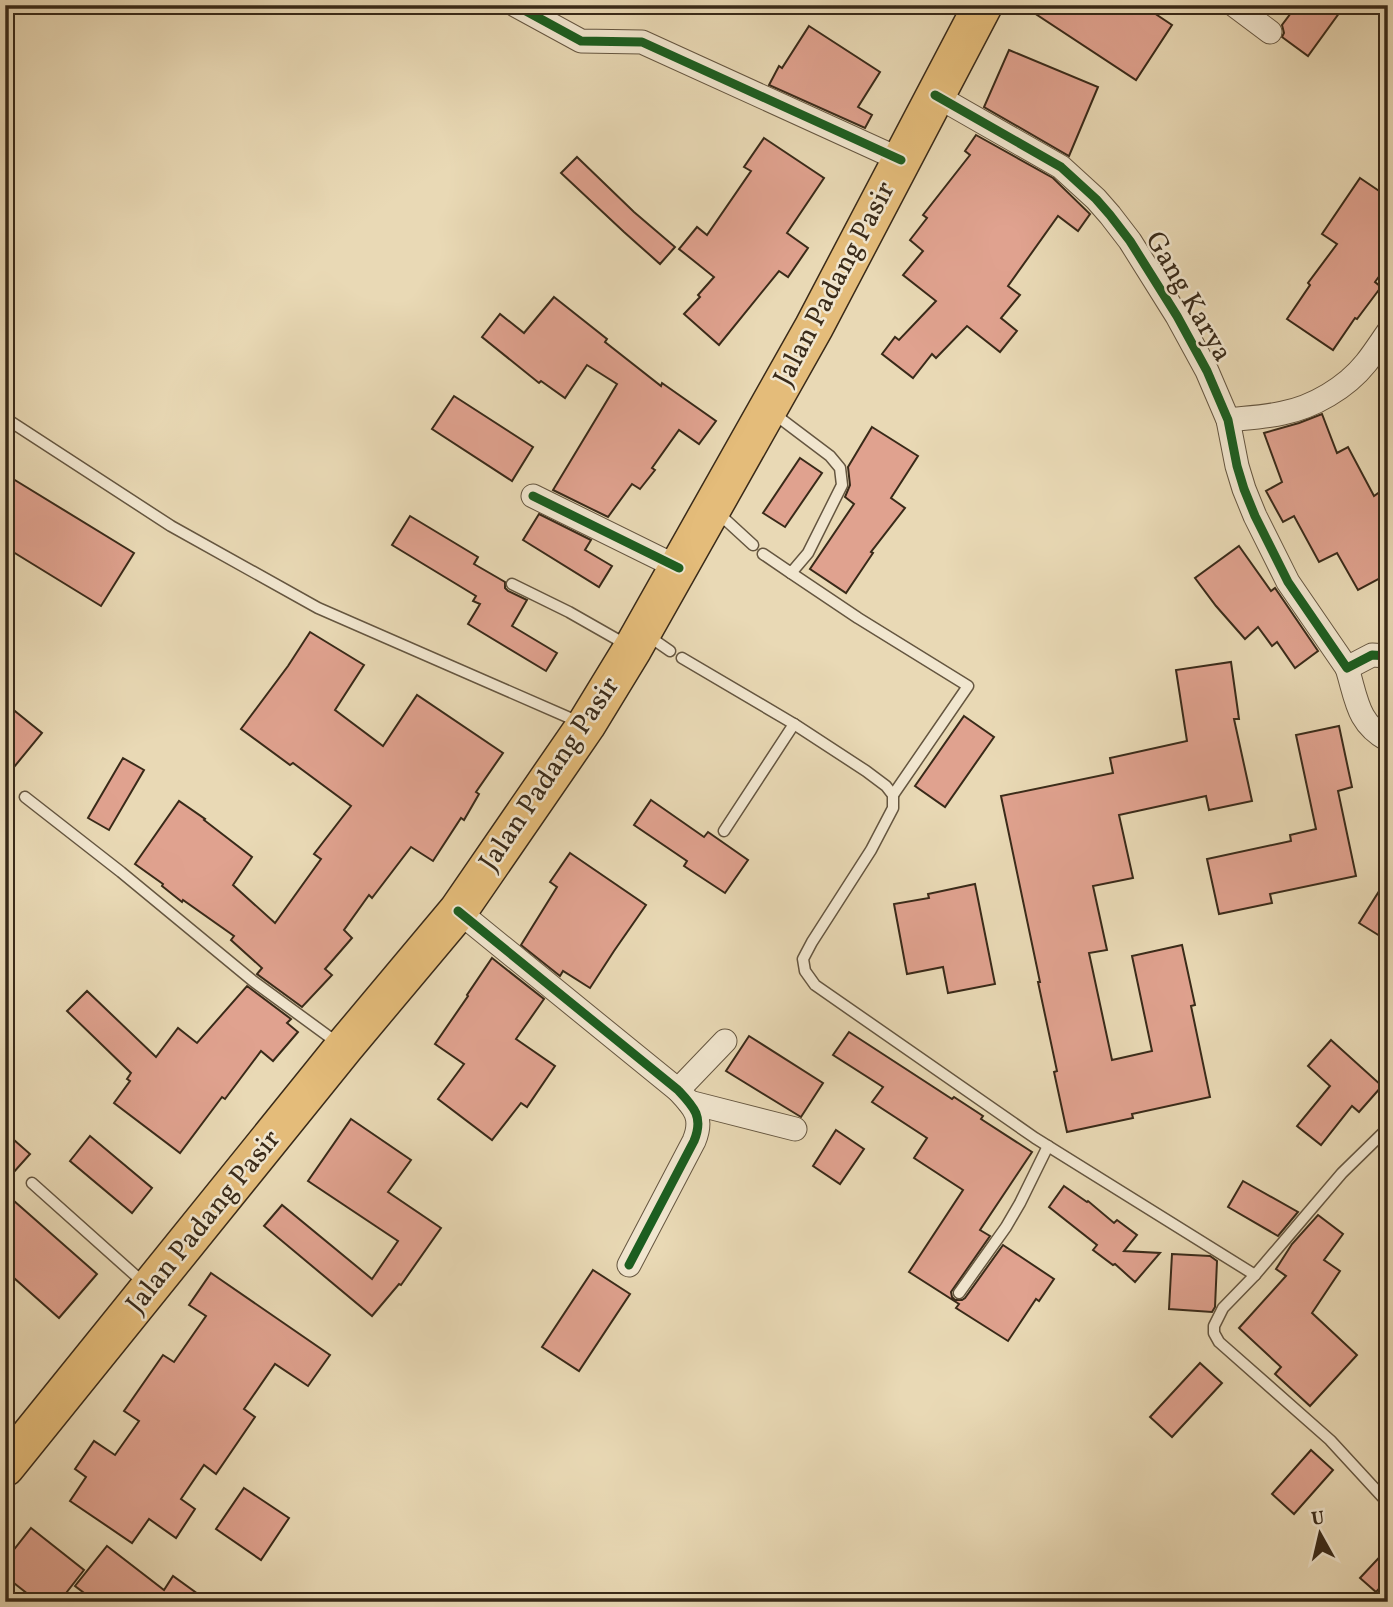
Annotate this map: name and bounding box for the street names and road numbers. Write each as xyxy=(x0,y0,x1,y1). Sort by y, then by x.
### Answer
street label: Jalan Padang Pasir xyxy=(765,175,906,393)
street label: Gang Karya xyxy=(1135,225,1241,369)
street label: Jalan Padang Pasir xyxy=(470,669,630,879)
street label: Jalan Padang Pasir xyxy=(118,1121,291,1322)

